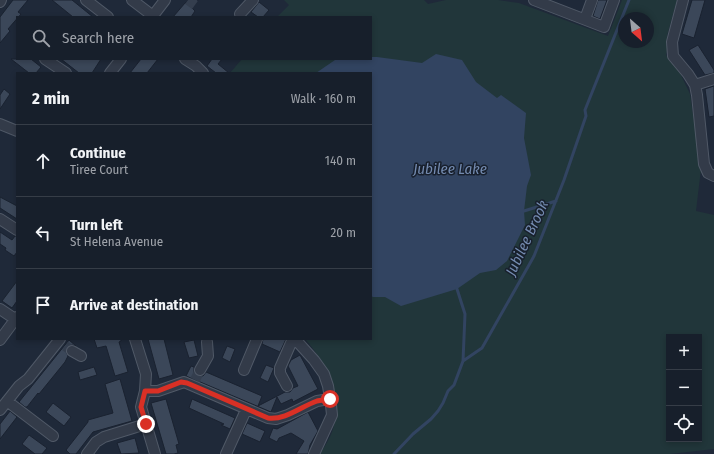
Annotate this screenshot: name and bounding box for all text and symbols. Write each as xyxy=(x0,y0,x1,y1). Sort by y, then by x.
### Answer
north arrow xyxy=(618,12,654,48)
search box xyxy=(16,16,372,60)
icon: search xyxy=(30,27,52,49)
text: Search here xyxy=(62,29,134,47)
text: 2 min xyxy=(32,88,70,109)
text: Walk · 160 m xyxy=(291,91,356,106)
text: Continue xyxy=(70,144,126,162)
icon: ahead xyxy=(32,150,54,172)
text: 140 m xyxy=(325,153,356,168)
water label: Jubilee Lake xyxy=(412,160,487,178)
text: Tiree Court xyxy=(70,162,128,177)
water label: Jubilee Brook xyxy=(501,197,553,280)
text: Turn left xyxy=(70,216,123,234)
icon: left xyxy=(32,222,54,244)
text: 20 m xyxy=(330,225,356,240)
text: St Helena Avenue xyxy=(70,234,163,249)
icon: arrive xyxy=(32,294,54,316)
text: Arrive at destination xyxy=(70,296,198,314)
map controls xyxy=(666,334,702,442)
button: + xyxy=(666,334,702,370)
button: − xyxy=(666,370,702,406)
route start xyxy=(321,390,339,408)
button: locate xyxy=(666,406,702,442)
route end xyxy=(137,415,155,433)

